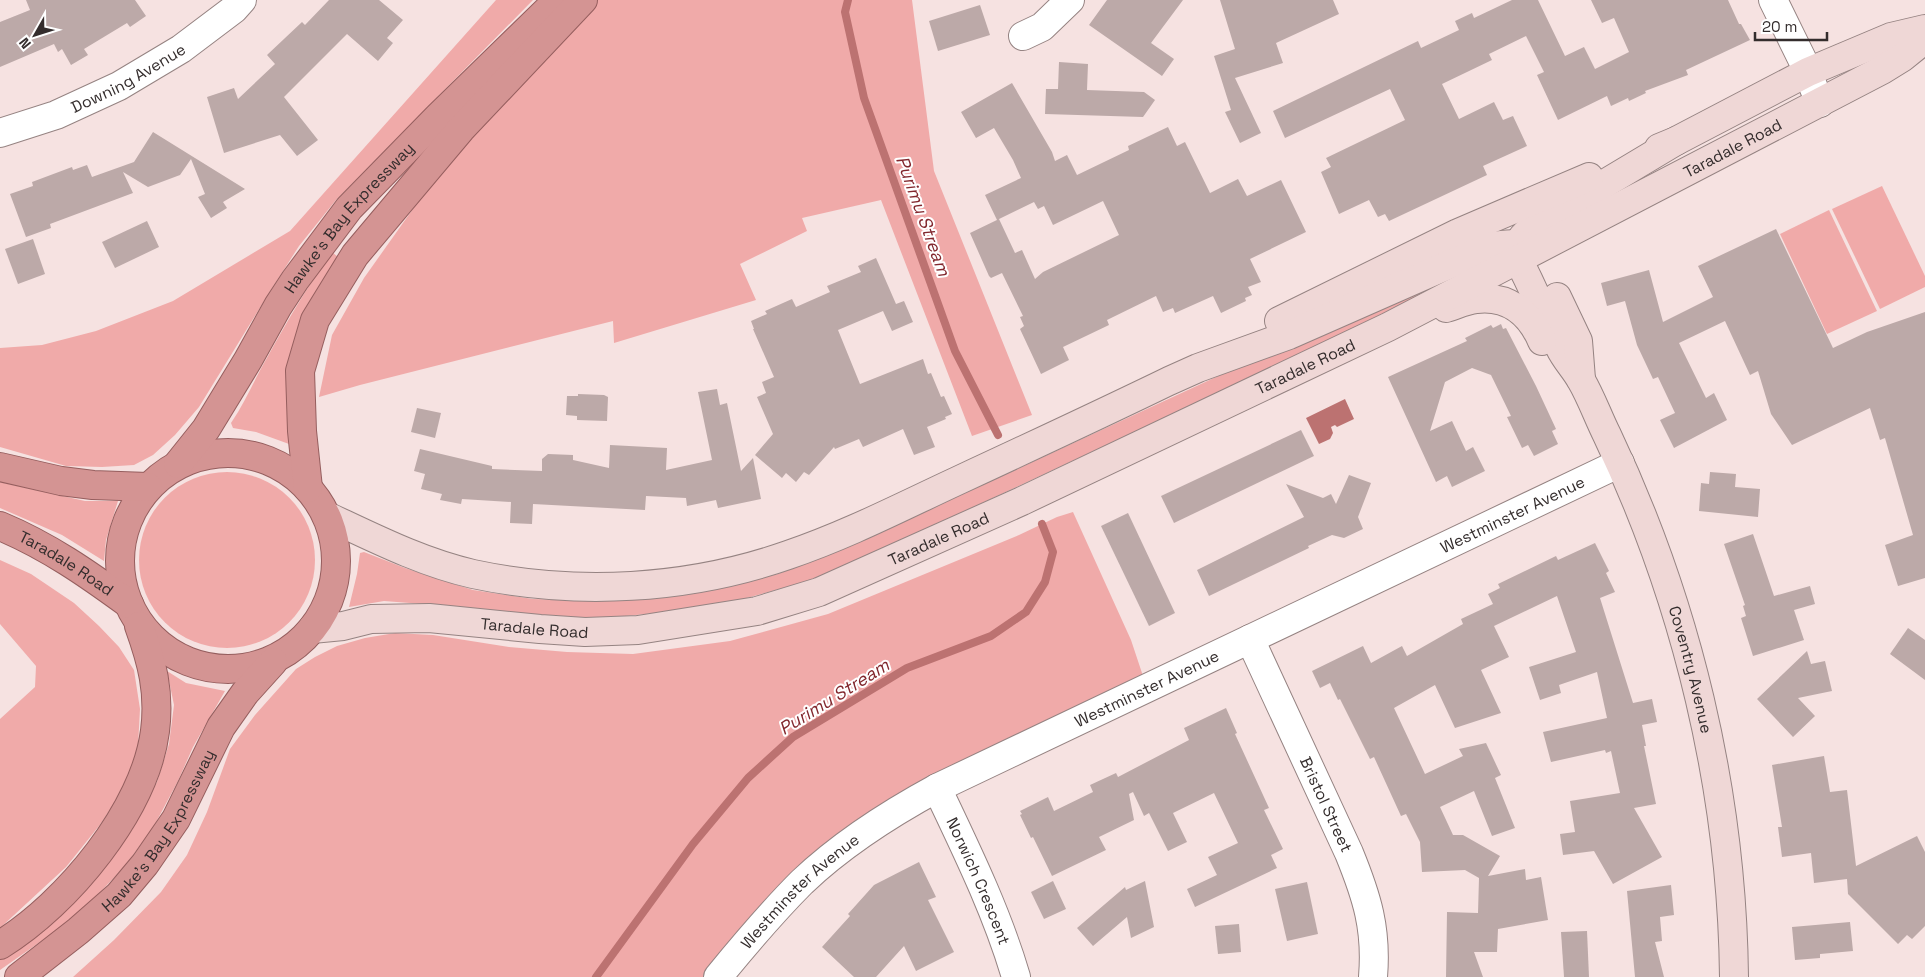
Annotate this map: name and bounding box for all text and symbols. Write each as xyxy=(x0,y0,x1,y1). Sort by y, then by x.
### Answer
north arrow xyxy=(10,10,60,60)
scale bar xyxy=(1755,10,1828,42)
text: 20 m xyxy=(1762,17,1797,36)
text: N xyxy=(15,34,35,52)
street label: Downing Avenue xyxy=(68,39,190,118)
street label: Taradale Road xyxy=(1680,114,1786,183)
street label: Hawke's Bay Expressway xyxy=(279,138,419,297)
water label: Purimu Stream xyxy=(891,153,956,280)
street label: Taradale Road xyxy=(1252,334,1359,400)
street label: Westminster Avenue xyxy=(1437,471,1588,558)
street label: Taradale Road xyxy=(885,507,992,571)
street label: Taradale Road xyxy=(15,526,118,601)
street label: Coventry Avenue xyxy=(1664,603,1717,735)
street label: Taradale Road xyxy=(479,613,589,643)
street label: Westminster Avenue xyxy=(1071,645,1223,732)
water label: Purimu Stream xyxy=(774,653,894,740)
street label: Hawke's Bay Expressway xyxy=(97,746,219,917)
street label: Bristol Street xyxy=(1295,753,1357,855)
street label: Norwich Crescent xyxy=(941,814,1015,948)
street label: Westminster Avenue xyxy=(736,829,863,953)

